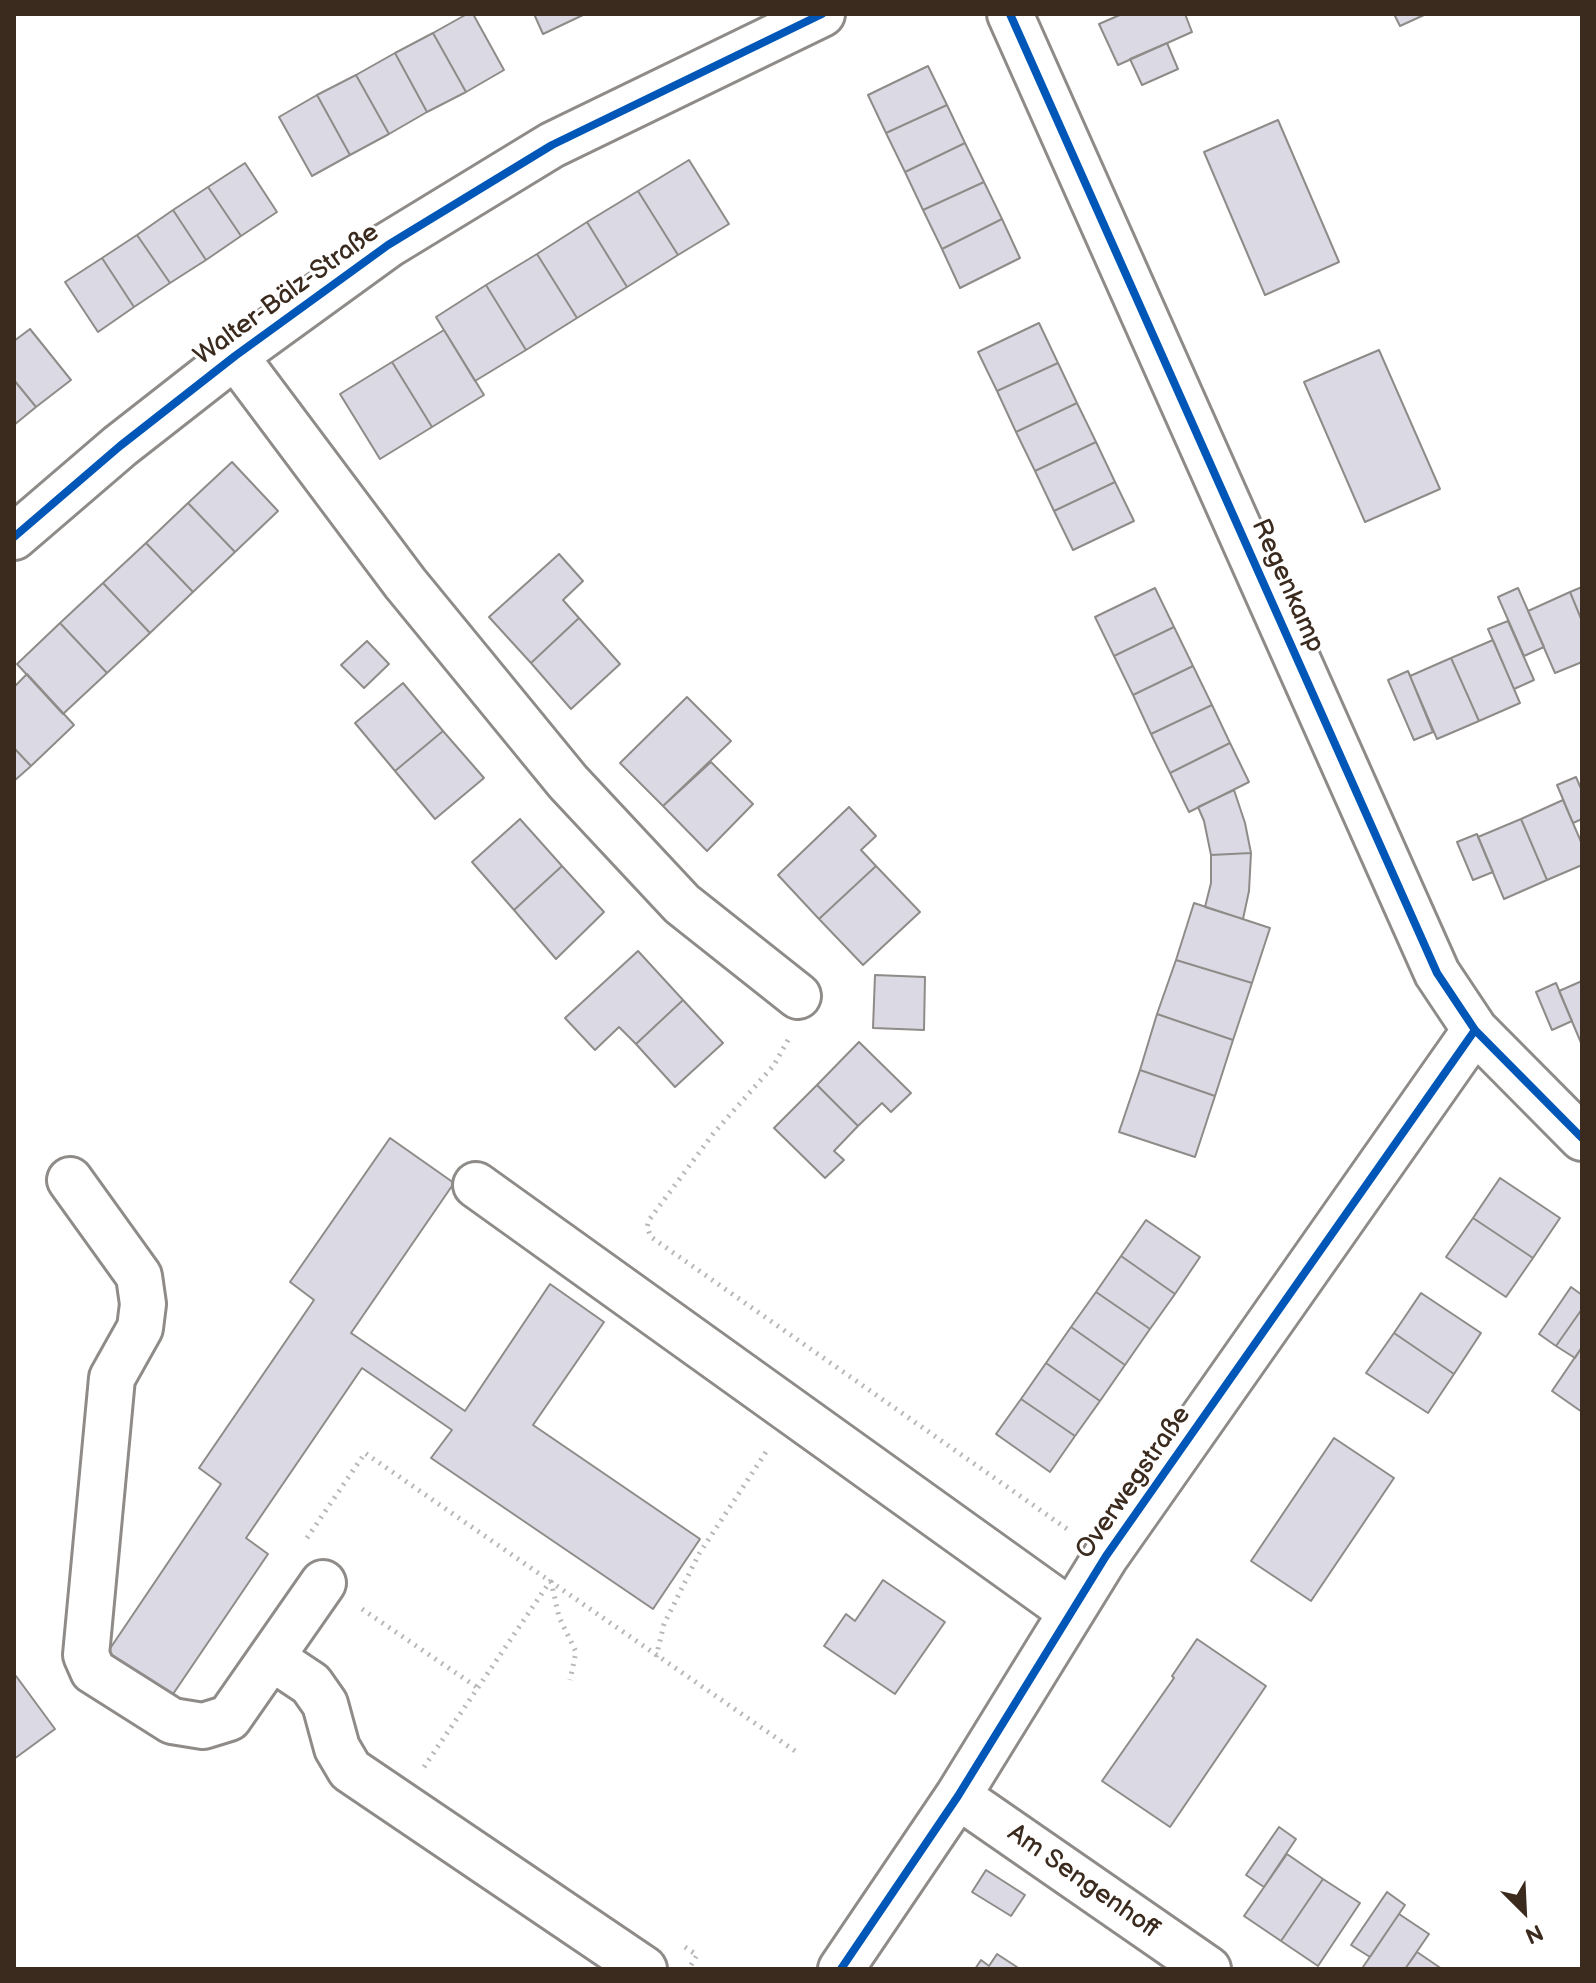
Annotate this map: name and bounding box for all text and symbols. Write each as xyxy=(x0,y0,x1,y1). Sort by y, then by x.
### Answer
street label: Walter-Bälz-Straße xyxy=(188,217,386,373)
street label: Regenkamp xyxy=(1244,515,1330,657)
street label: Overwegstraße xyxy=(1070,1401,1198,1565)
street label: Am Sengenhoff xyxy=(1001,1818,1165,1946)
north arrow xyxy=(1484,1871,1564,1951)
text: N xyxy=(1521,1918,1547,1949)

